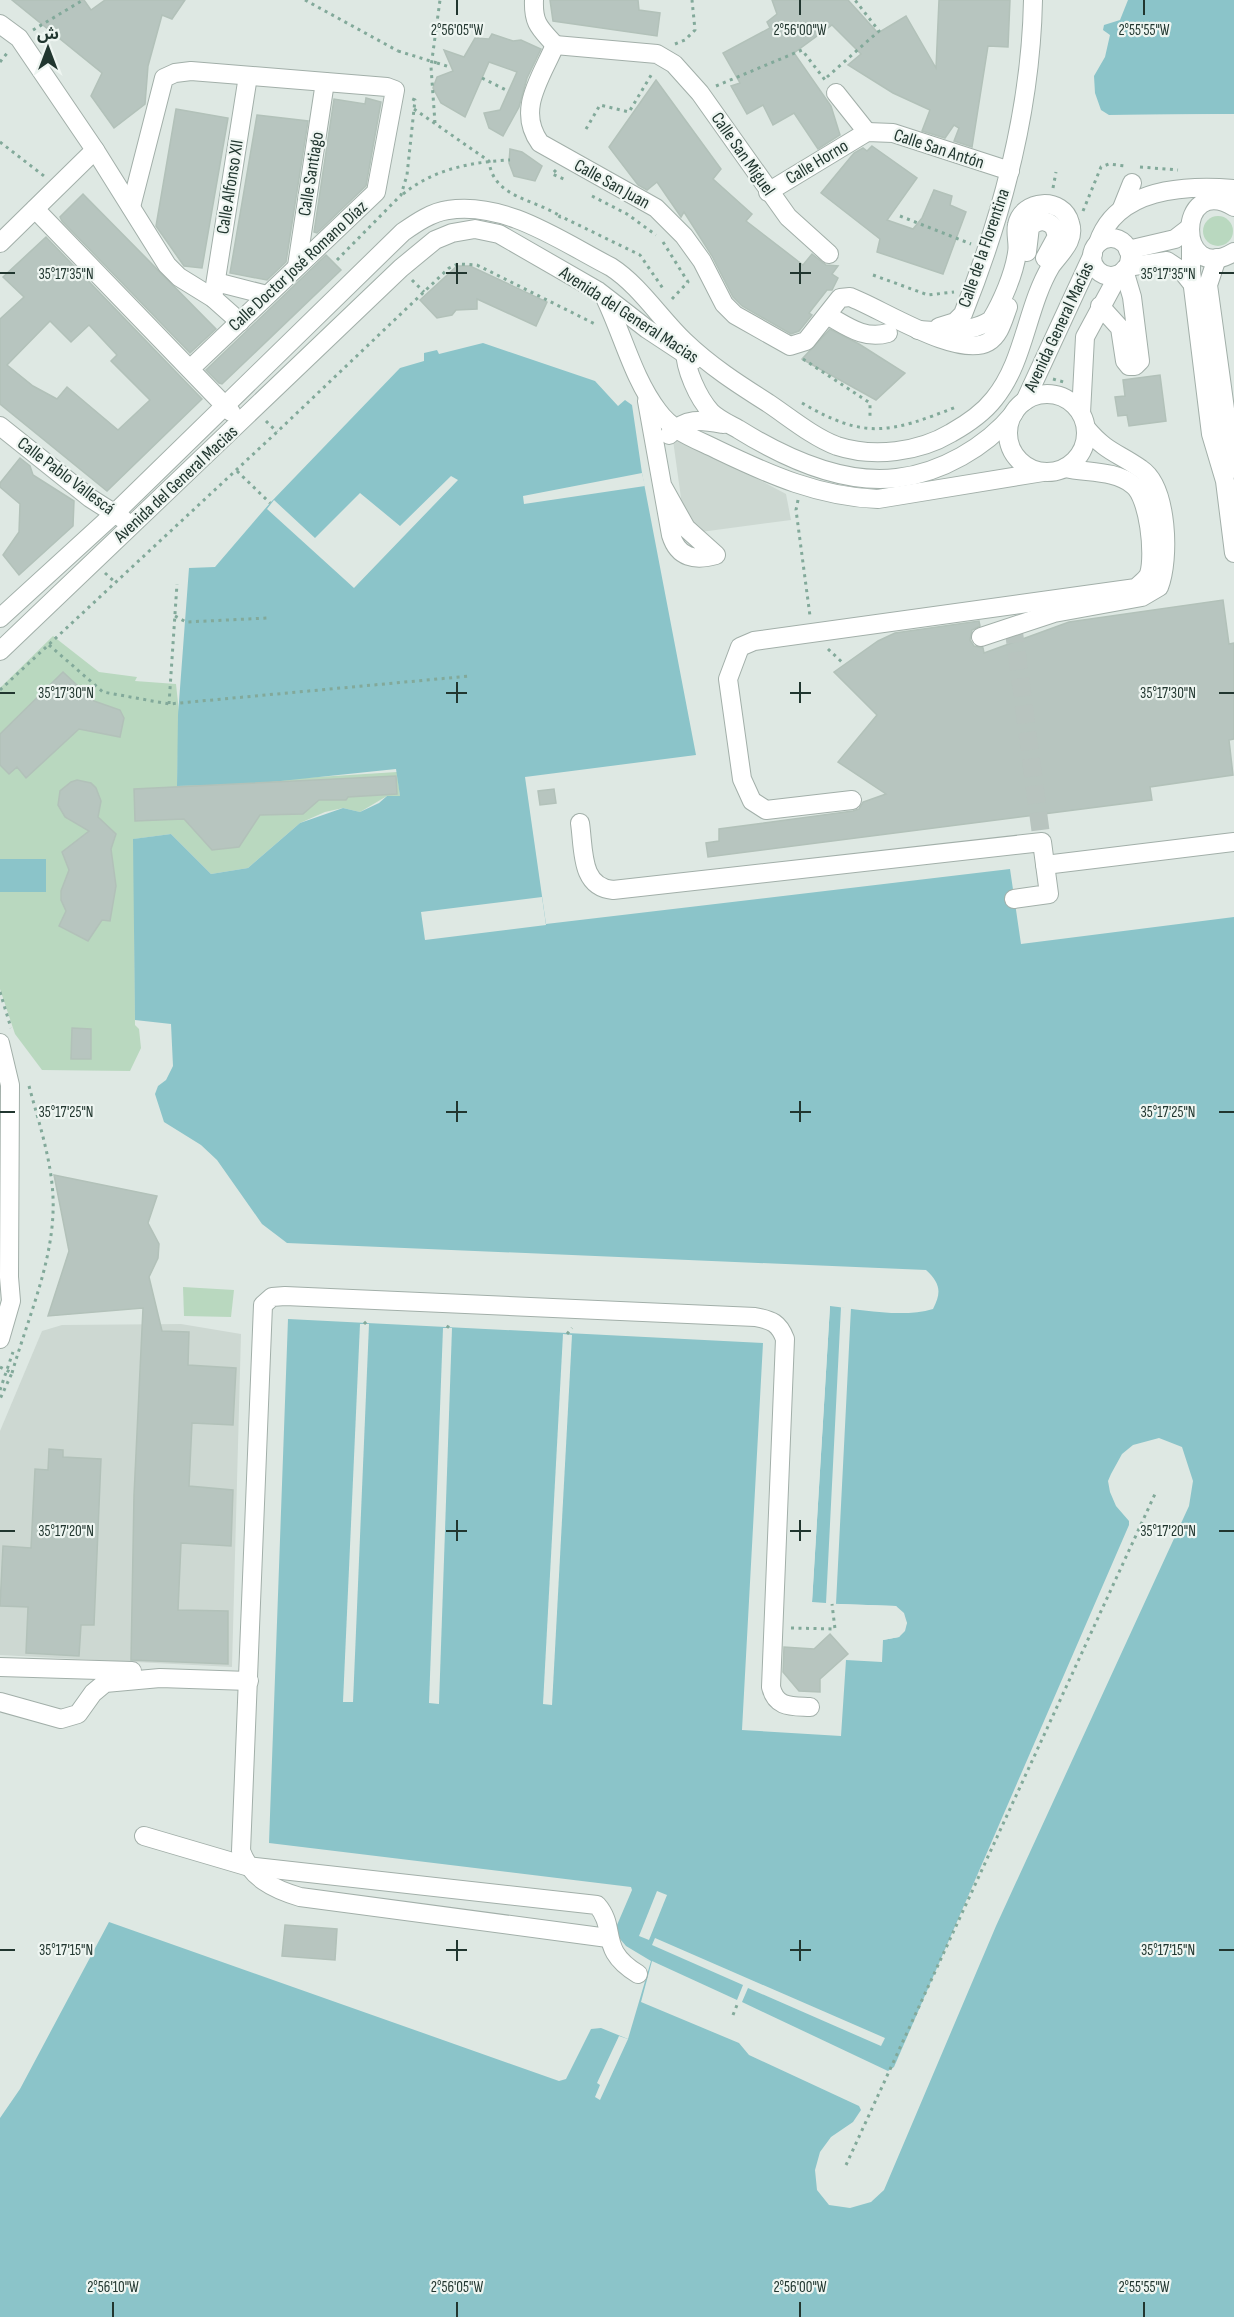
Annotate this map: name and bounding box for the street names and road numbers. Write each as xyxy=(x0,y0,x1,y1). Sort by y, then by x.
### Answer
street label: Calle San Miguel xyxy=(707,108,779,200)
street label: Calle San Antón xyxy=(891,125,987,173)
street label: Calle Santiago xyxy=(294,130,328,218)
street label: Calle Horno xyxy=(782,135,852,189)
street label: Calle Alfonso XII xyxy=(212,138,248,236)
street label: Calle San Juan xyxy=(571,155,653,213)
street label: Calle de la Florentina xyxy=(954,186,1014,310)
street label: Calle Doctor José Romano Díaz xyxy=(224,196,372,336)
street label: Avenida General Macías xyxy=(1019,259,1098,396)
street label: Avenida del General Macias xyxy=(555,262,702,368)
street label: Avenida del General Macias xyxy=(109,421,242,547)
street label: Calle Pablo Vallescá xyxy=(13,433,119,519)

